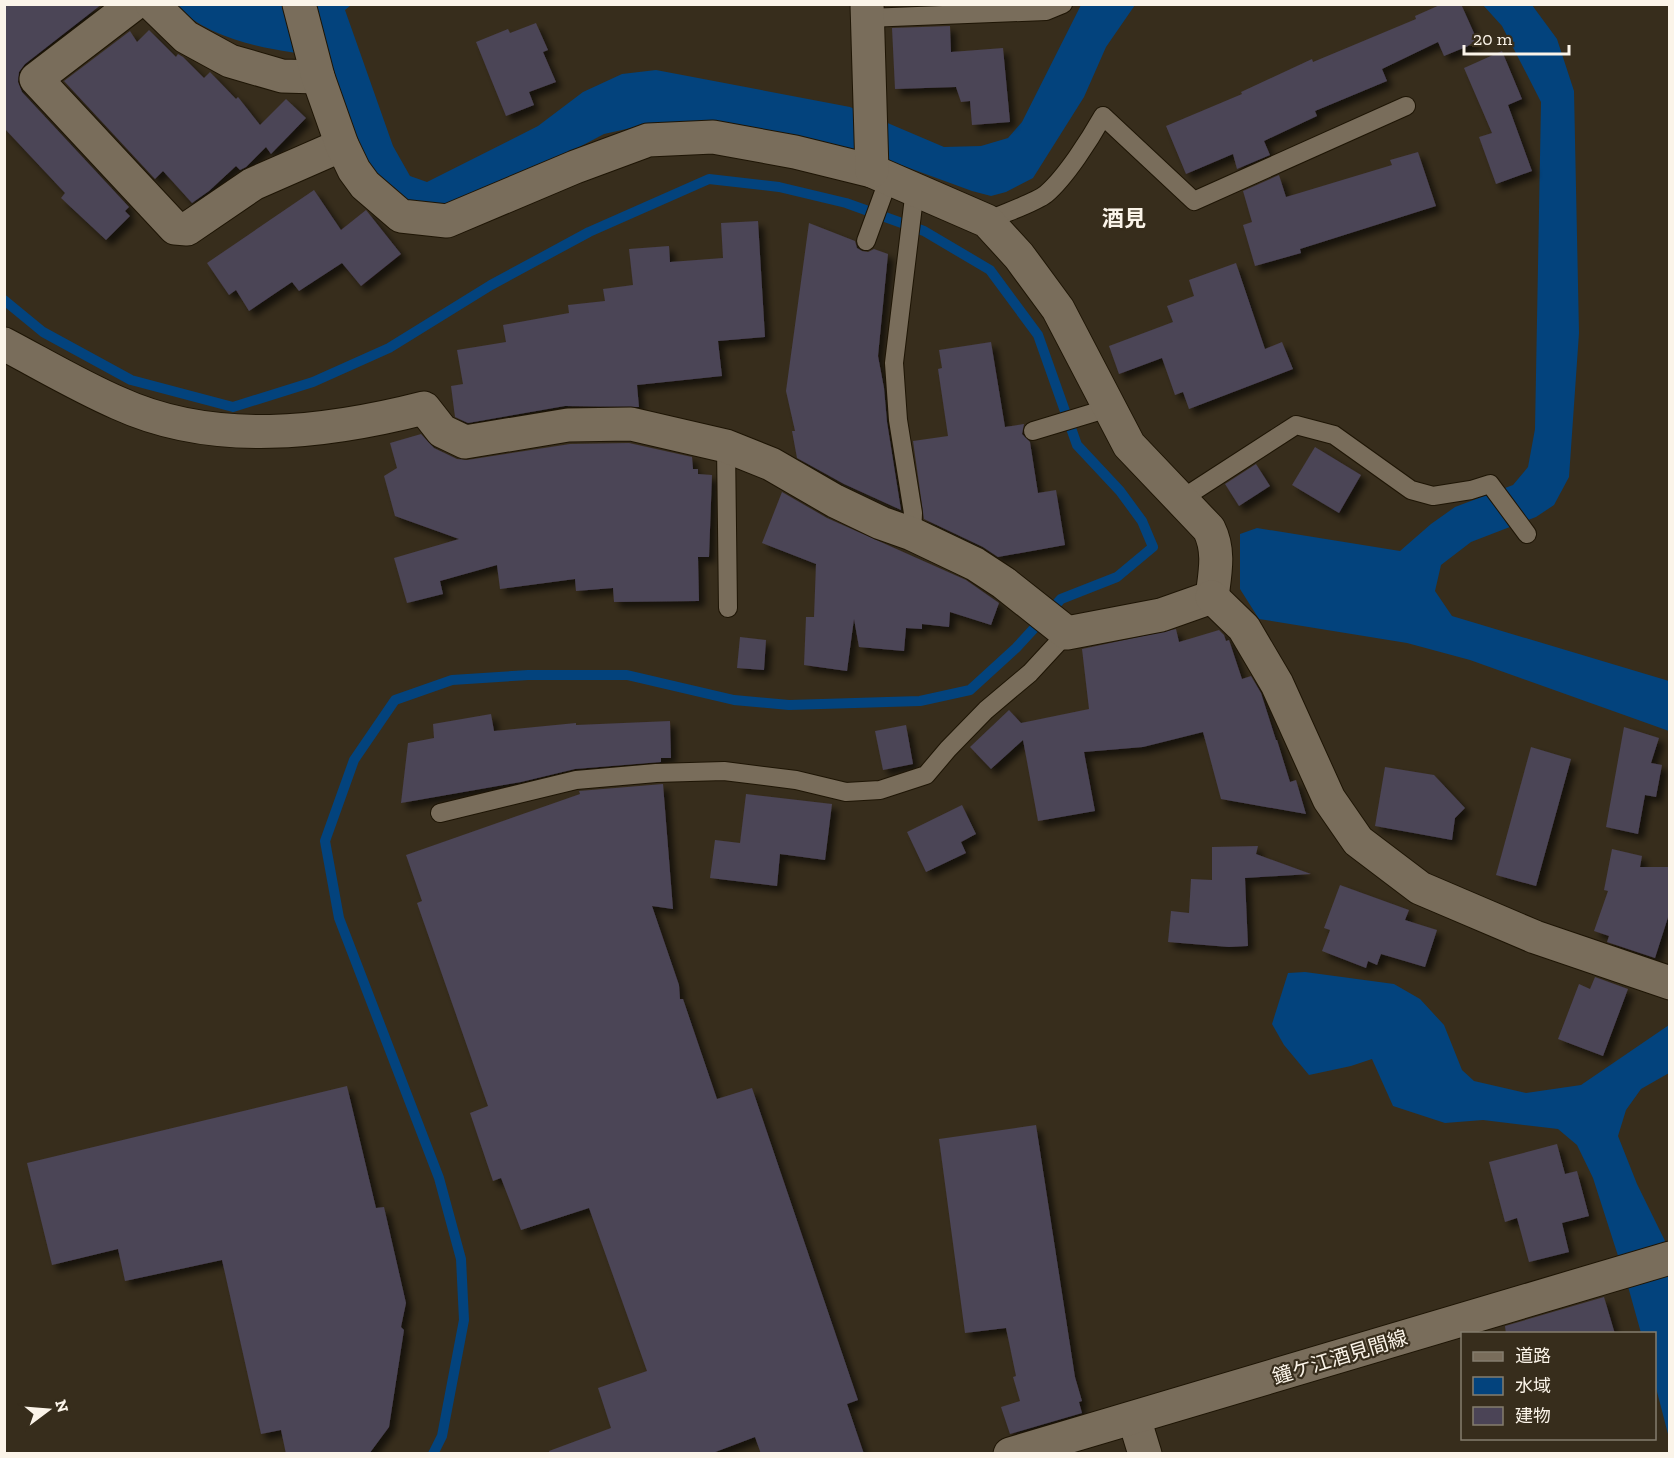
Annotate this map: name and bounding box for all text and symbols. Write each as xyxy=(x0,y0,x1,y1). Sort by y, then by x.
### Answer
scale bar xyxy=(1464,18,1569,56)
text: 20 m xyxy=(1473,28,1513,50)
district label: 酒見 xyxy=(1102,205,1146,232)
street label: 鐘ケ江酒見間線 xyxy=(1270,1325,1410,1389)
legend xyxy=(1461,1332,1656,1440)
text: 道路 xyxy=(1515,1345,1551,1367)
text: 水域 xyxy=(1515,1375,1551,1397)
north arrow xyxy=(18,1380,78,1440)
text: N xyxy=(51,1398,73,1414)
text: 建物 xyxy=(1515,1405,1551,1427)

